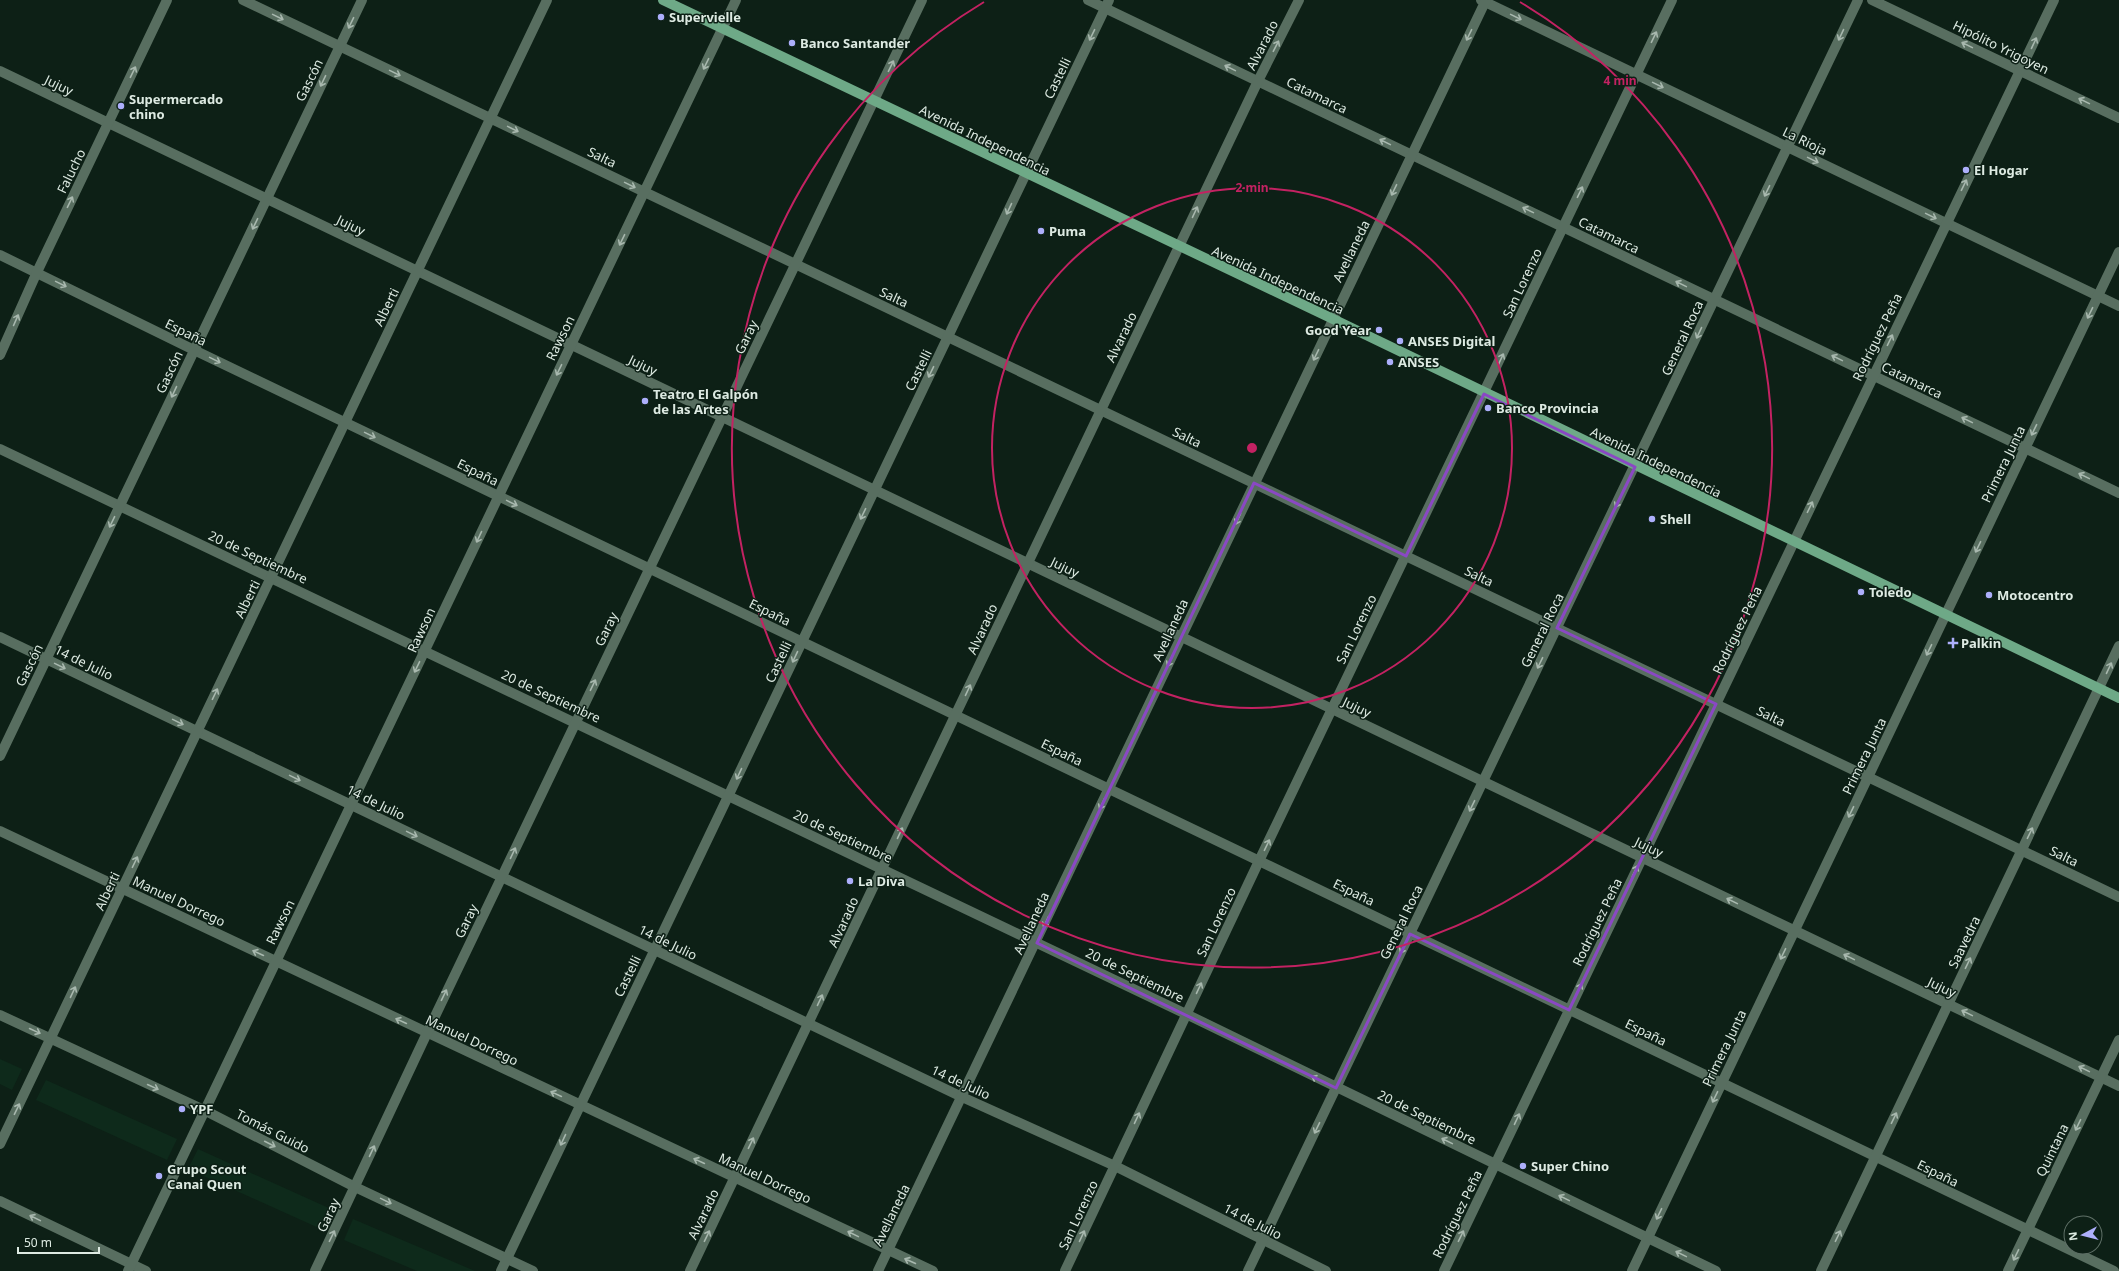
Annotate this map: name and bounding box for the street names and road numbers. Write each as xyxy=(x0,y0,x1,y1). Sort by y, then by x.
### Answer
street label: Hipólito Yrigoyen xyxy=(1950,16,2052,78)
street label: Alvarado xyxy=(1242,17,1282,73)
street label: Castelli xyxy=(1039,54,1075,102)
street label: Gascón xyxy=(291,56,327,104)
street label: Jujuy xyxy=(40,70,77,100)
street label: Catamarca xyxy=(1284,73,1350,117)
street label: Avenida Independencia xyxy=(916,100,1054,180)
street label: La Rioja xyxy=(1780,123,1830,159)
street label: Salta xyxy=(585,142,619,172)
street label: Falucho xyxy=(52,146,90,196)
street label: Jujuy xyxy=(332,210,369,240)
street label: Catamarca xyxy=(1576,213,1642,257)
street label: Avellaneda xyxy=(1328,217,1374,285)
street label: Avenida Independencia xyxy=(1209,241,1347,319)
street label: San Lorenzo xyxy=(1498,245,1546,321)
street label: Salta xyxy=(877,283,911,311)
street label: Alberti xyxy=(369,285,403,329)
street label: Rodríguez Peña xyxy=(1848,290,1906,384)
street label: General Roca xyxy=(1657,298,1707,378)
street label: Alvarado xyxy=(1101,309,1141,365)
street label: Rawson xyxy=(541,313,579,363)
street label: España xyxy=(162,314,210,350)
street label: Garay xyxy=(730,317,762,357)
street label: Castelli xyxy=(900,346,936,394)
street label: Gascón xyxy=(151,348,187,396)
street label: Jujuy xyxy=(624,350,661,380)
street label: Catamarca xyxy=(1879,358,1945,402)
street label: Salta xyxy=(1170,422,1204,452)
street label: Avenida Independencia xyxy=(1587,422,1725,502)
street label: Primera Junta xyxy=(1977,423,2029,505)
street label: España xyxy=(454,454,502,490)
street label: 20 de Septiembre xyxy=(206,526,310,588)
street label: Jujuy xyxy=(1046,552,1083,582)
street label: Salta xyxy=(1462,561,1496,591)
street label: Alberti xyxy=(230,577,264,621)
street label: Rodríguez Peña xyxy=(1708,583,1766,677)
street label: General Roca xyxy=(1516,590,1568,670)
street label: San Lorenzo xyxy=(1331,591,1381,667)
street label: España xyxy=(746,594,794,630)
street label: Avellaneda xyxy=(1148,596,1192,664)
street label: Alvarado xyxy=(962,601,1002,657)
street label: Rawson xyxy=(403,605,439,655)
street label: Garay xyxy=(590,609,622,649)
street label: Castelli xyxy=(761,638,795,686)
street label: 14 de Julio xyxy=(52,640,116,684)
street label: Gascón xyxy=(11,641,47,689)
street label: 20 de Septiembre xyxy=(499,665,603,727)
street label: Jujuy xyxy=(1338,692,1375,722)
street label: Salta xyxy=(1754,701,1788,731)
street label: Primera Junta xyxy=(1838,715,1890,797)
street label: España xyxy=(1038,734,1086,770)
street label: 14 de Julio xyxy=(344,780,408,824)
street label: 20 de Septiembre xyxy=(791,805,895,867)
street label: Jujuy xyxy=(1630,832,1667,862)
street label: Salta xyxy=(2047,841,2081,871)
street label: Alberti xyxy=(90,869,124,913)
street label: Manuel Dorrego xyxy=(130,872,228,930)
street label: España xyxy=(1330,874,1378,910)
street label: Rodríguez Peña xyxy=(1568,875,1626,969)
street label: General Roca xyxy=(1375,882,1427,962)
street label: San Lorenzo xyxy=(1192,884,1240,960)
street label: Avellaneda xyxy=(1009,889,1053,957)
street label: Alvarado xyxy=(823,894,863,950)
street label: Rawson xyxy=(261,897,299,947)
street label: Garay xyxy=(450,901,482,941)
street label: Saavedra xyxy=(1944,913,1984,971)
street label: 14 de Julio xyxy=(636,920,700,964)
street label: 20 de Septiembre xyxy=(1083,943,1187,1007)
street label: Castelli xyxy=(609,952,645,1000)
street label: Jujuy xyxy=(1923,972,1960,1002)
street label: Primera Junta xyxy=(1698,1007,1750,1089)
street label: Manuel Dorrego xyxy=(423,1011,521,1069)
street label: España xyxy=(1622,1014,1670,1050)
street label: 14 de Julio xyxy=(929,1061,994,1104)
street label: 20 de Septiembre xyxy=(1375,1085,1479,1149)
street label: Tomás Guido xyxy=(233,1105,313,1157)
street label: Quintana xyxy=(2031,1120,2073,1180)
street label: Manuel Dorrego xyxy=(716,1149,814,1207)
street label: España xyxy=(1914,1155,1962,1191)
street label: Rodríguez Peña xyxy=(1428,1167,1486,1261)
street label: San Lorenzo xyxy=(1054,1177,1102,1253)
street label: Avellaneda xyxy=(868,1181,914,1249)
street label: Alvarado xyxy=(683,1186,723,1242)
street label: Garay xyxy=(312,1195,344,1235)
street label: 14 de Julio xyxy=(1221,1199,1285,1243)

